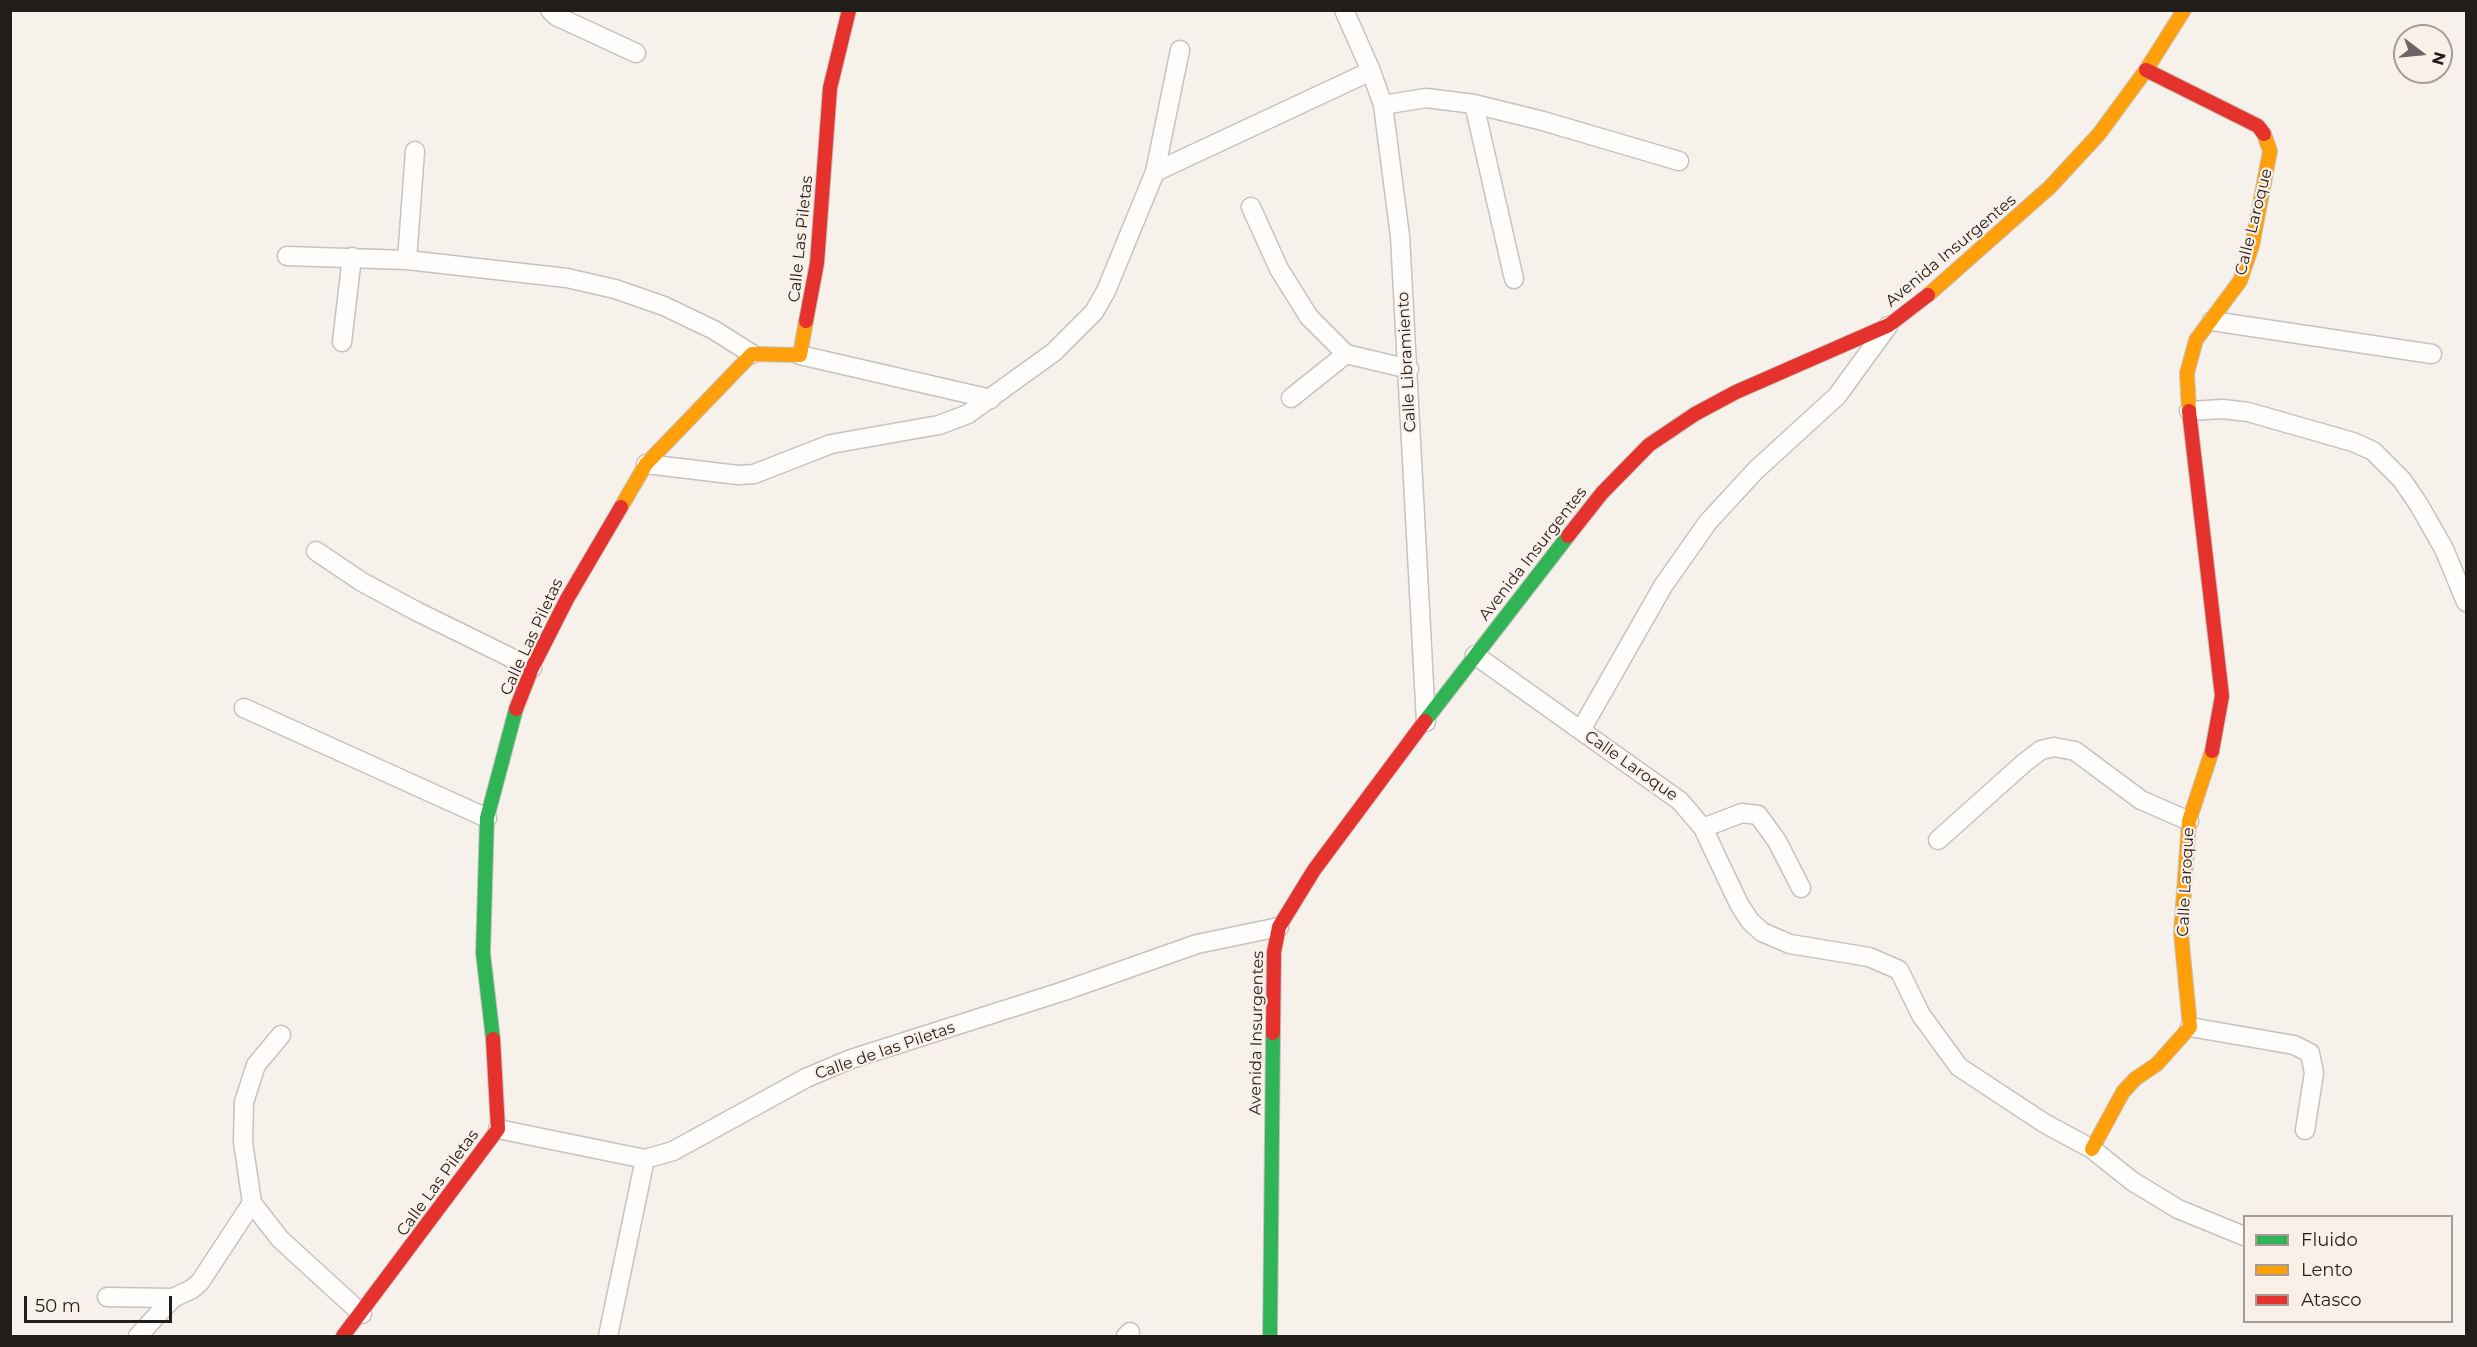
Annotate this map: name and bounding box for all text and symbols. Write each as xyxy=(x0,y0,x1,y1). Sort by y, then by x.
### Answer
north arrow xyxy=(2393,24,2453,84)
text: N xyxy=(2428,50,2450,67)
street label: Calle Laroque xyxy=(2231,167,2277,277)
street label: Calle Las Piletas xyxy=(785,175,817,303)
street label: Avenida Insurgentes xyxy=(1882,191,2020,311)
street label: Calle Libramiento xyxy=(1394,291,1420,433)
street label: Avenida Insurgentes xyxy=(1475,483,1591,625)
street label: Calle Las Piletas xyxy=(496,575,568,699)
street label: Calle Laroque xyxy=(1581,727,1681,805)
street label: Calle Laroque xyxy=(2174,827,2198,937)
street label: Avenida Insurgentes xyxy=(1246,951,1268,1115)
street label: Calle de las Piletas xyxy=(812,1018,958,1084)
street label: Calle Las Piletas xyxy=(393,1126,483,1240)
legend xyxy=(2243,1215,2453,1323)
text: Fluido xyxy=(2301,1229,2358,1251)
text: Lento xyxy=(2301,1259,2353,1281)
scale bar xyxy=(27,1284,176,1322)
text: Atasco xyxy=(2301,1289,2361,1311)
text: 50 m xyxy=(35,1295,81,1317)

